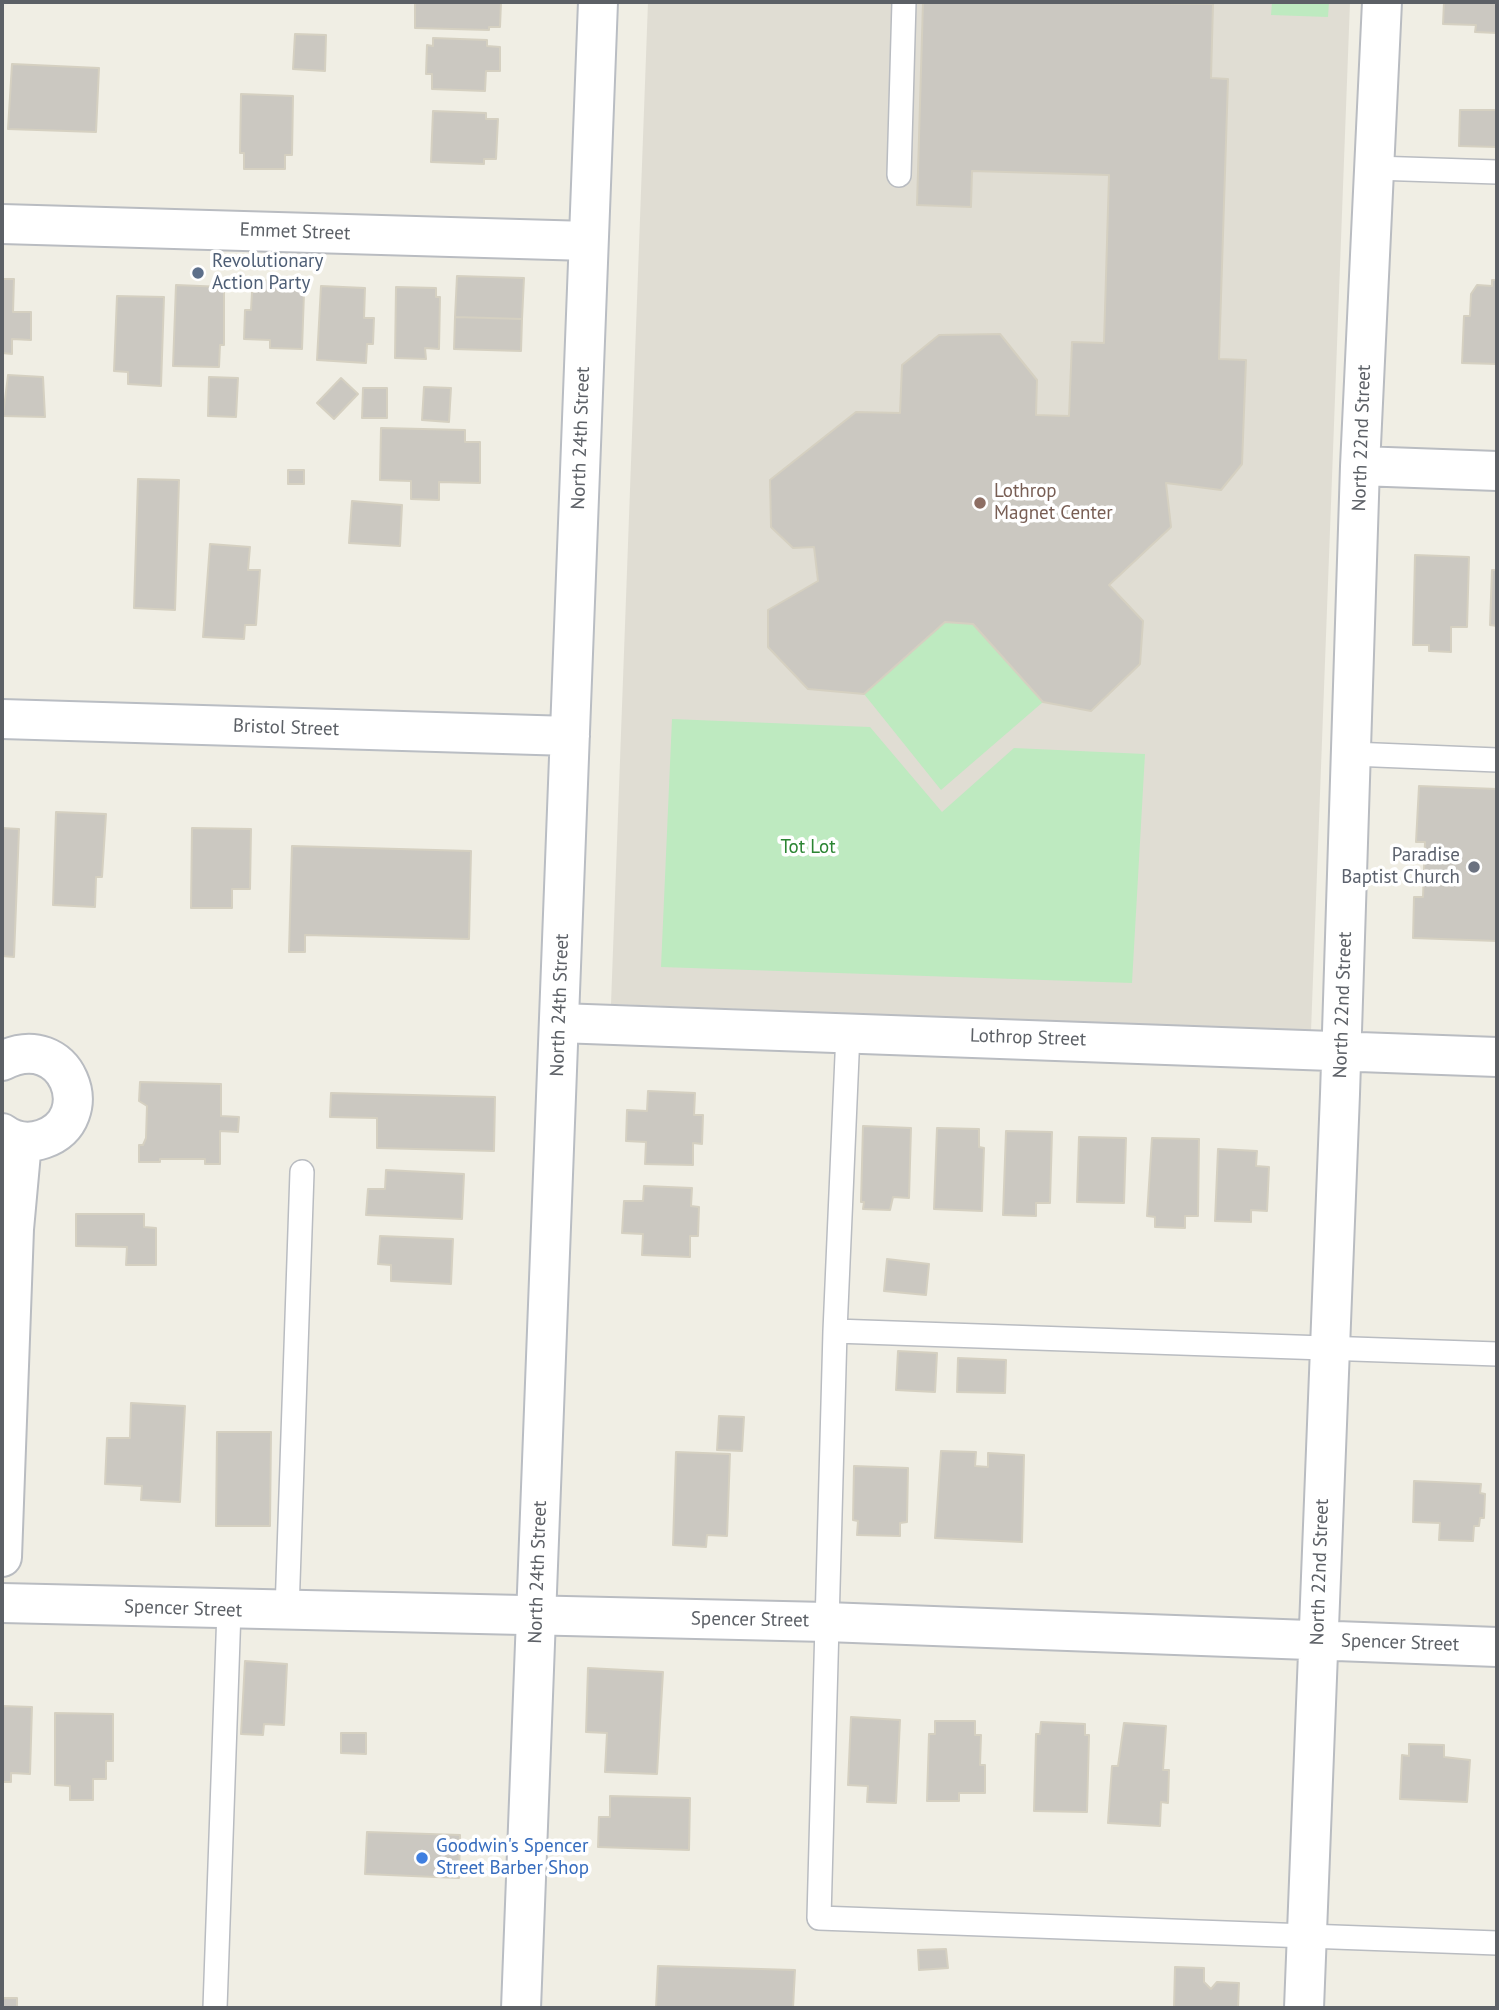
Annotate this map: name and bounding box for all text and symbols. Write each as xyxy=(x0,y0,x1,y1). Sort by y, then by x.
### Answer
street label: Emmet Street xyxy=(239,219,351,245)
place label: Revolutionary Action Party xyxy=(212,251,323,295)
marker: Revolutionary Action Party xyxy=(190,265,206,281)
street label: North 22nd Street xyxy=(1348,364,1376,512)
street label: North 24th Street xyxy=(567,366,595,510)
place label: Lothrop Magnet Center xyxy=(994,481,1113,525)
marker: Lothrop Magnet Center xyxy=(972,495,988,511)
street label: Bristol Street xyxy=(233,715,339,741)
park label: Tot Lot xyxy=(780,837,836,859)
place label: Paradise Baptist Church xyxy=(1341,845,1460,889)
marker: Paradise Baptist Church xyxy=(1466,859,1482,875)
street label: North 22nd Street xyxy=(1329,931,1357,1079)
street label: North 24th Street xyxy=(546,933,574,1077)
street label: Lothrop Street xyxy=(970,1025,1086,1051)
street label: North 22nd Street xyxy=(1306,1498,1334,1646)
street label: North 24th Street xyxy=(524,1500,552,1644)
street label: Spencer Street xyxy=(124,1596,242,1622)
street label: Spencer Street xyxy=(691,1608,809,1632)
street label: Spencer Street xyxy=(1341,1630,1459,1656)
place label: Goodwin's Spencer Street Barber Shop xyxy=(436,1836,589,1880)
marker: Goodwin's Spencer Street Barber Shop xyxy=(414,1850,430,1866)

